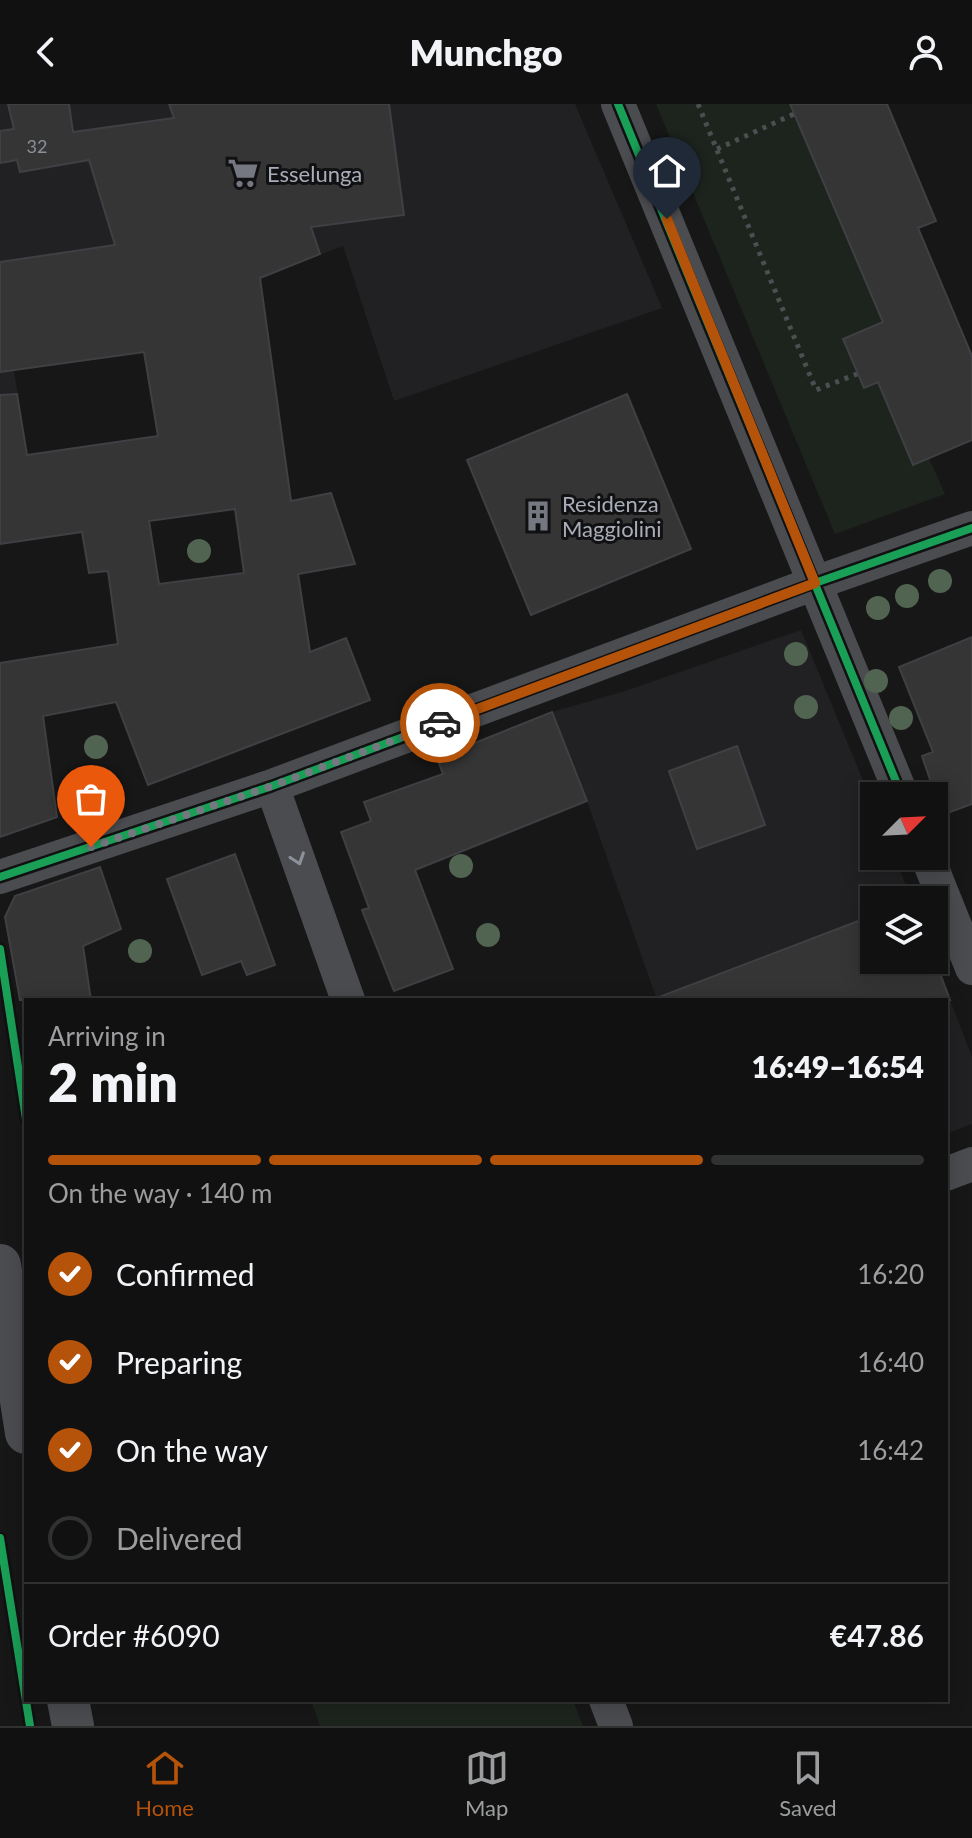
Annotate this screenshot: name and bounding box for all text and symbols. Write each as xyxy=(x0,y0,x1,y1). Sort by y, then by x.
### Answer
icon: back xyxy=(24,30,68,74)
text: Munchgo xyxy=(409,30,563,74)
icon: person xyxy=(904,30,948,74)
house number: 32 xyxy=(27,135,47,157)
pin xyxy=(633,137,701,219)
icon: home xyxy=(645,149,689,193)
supermarket icon: Esselunga xyxy=(226,156,260,190)
place label: Esselunga xyxy=(267,160,362,187)
place label: Residenza Maggiolini xyxy=(562,490,662,542)
building icon: Residenza Maggiolini xyxy=(521,499,555,533)
courier xyxy=(400,683,480,763)
icon: car xyxy=(418,701,462,745)
pin xyxy=(57,765,125,847)
icon: bag xyxy=(69,777,113,821)
north arrow xyxy=(860,782,948,870)
map controls xyxy=(860,782,948,974)
one-way arrow xyxy=(289,851,305,865)
button: layers xyxy=(860,886,948,974)
text: Arriving in xyxy=(48,1020,166,1052)
text: 16:49–16:54 xyxy=(751,1048,924,1084)
text: 2 min xyxy=(48,1051,178,1113)
text: On the way · 140 m xyxy=(48,1177,272,1209)
icon: check xyxy=(48,1252,92,1296)
text: Confirmed xyxy=(116,1256,255,1292)
text: 16:20 xyxy=(857,1258,924,1290)
icon: check xyxy=(48,1340,92,1384)
text: Preparing xyxy=(116,1344,242,1380)
text: 16:40 xyxy=(857,1346,924,1378)
icon: check xyxy=(48,1428,92,1472)
text: On the way xyxy=(116,1432,268,1468)
text: 16:42 xyxy=(857,1434,924,1466)
text: Delivered xyxy=(116,1520,243,1556)
text: Order #6090 xyxy=(48,1617,220,1653)
text: €47.86 xyxy=(830,1617,924,1653)
tab: Home xyxy=(135,1746,194,1821)
tab: Map xyxy=(465,1746,509,1821)
tab: Saved xyxy=(779,1746,837,1821)

